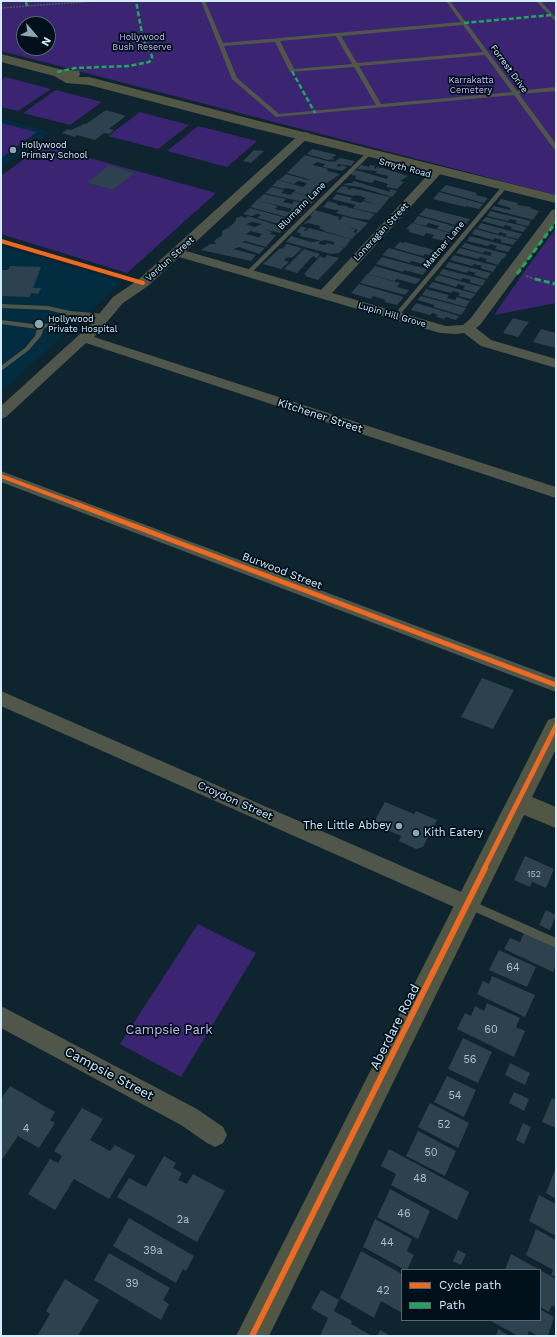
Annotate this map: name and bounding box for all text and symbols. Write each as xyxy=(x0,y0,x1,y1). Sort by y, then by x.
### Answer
north arrow xyxy=(16,16,56,56)
park label: Hollywood Bush Reserve xyxy=(112,32,172,53)
text: N xyxy=(39,35,54,48)
street label: Forrest Drive xyxy=(488,43,530,95)
park label: Karrakatta Cemetery xyxy=(448,75,494,96)
place label: Hollywood Primary School xyxy=(21,140,88,161)
marker: Hollywood Primary School xyxy=(8,145,18,155)
street label: Smyth Road xyxy=(378,156,432,180)
street label: Blumann Lane xyxy=(276,180,328,232)
street label: Loneragan Street xyxy=(351,201,411,263)
street label: Mattner Lane xyxy=(421,219,467,271)
street label: Verdun Street xyxy=(144,235,196,283)
street label: Lupin Hill Grove xyxy=(357,300,427,330)
place label: Hollywood Private Hospital xyxy=(48,314,117,335)
marker: Hollywood Private Hospital xyxy=(33,318,45,330)
street label: Kitchener Street xyxy=(276,396,364,436)
street label: Burwood Street xyxy=(240,550,324,592)
street label: Croydon Street xyxy=(195,778,275,824)
place label: The Little Abbey xyxy=(303,819,391,833)
marker: The Little Abbey xyxy=(394,821,404,831)
place label: Kith Eatery xyxy=(424,826,483,840)
marker: Kith Eatery xyxy=(411,828,421,838)
house number: 152 xyxy=(527,869,541,879)
house number: 64 xyxy=(506,961,520,975)
street label: Aberdare Road xyxy=(367,982,423,1072)
park label: Campsie Park xyxy=(125,1022,213,1038)
house number: 60 xyxy=(484,1023,498,1037)
street label: Campsie Street xyxy=(62,1044,156,1104)
house number: 56 xyxy=(463,1053,477,1067)
house number: 54 xyxy=(448,1089,462,1103)
house number: 52 xyxy=(438,1118,450,1132)
house number: 4 xyxy=(23,1122,29,1136)
house number: 50 xyxy=(424,1146,438,1160)
house number: 48 xyxy=(413,1172,427,1186)
house number: 46 xyxy=(397,1207,411,1221)
house number: 2a xyxy=(177,1213,189,1227)
house number: 44 xyxy=(380,1236,394,1250)
house number: 39a xyxy=(143,1244,163,1258)
legend xyxy=(401,1269,541,1321)
house number: 39 xyxy=(125,1277,139,1291)
text: Cycle path xyxy=(439,1278,501,1292)
house number: 42 xyxy=(376,1284,390,1298)
text: Path xyxy=(439,1298,465,1312)

